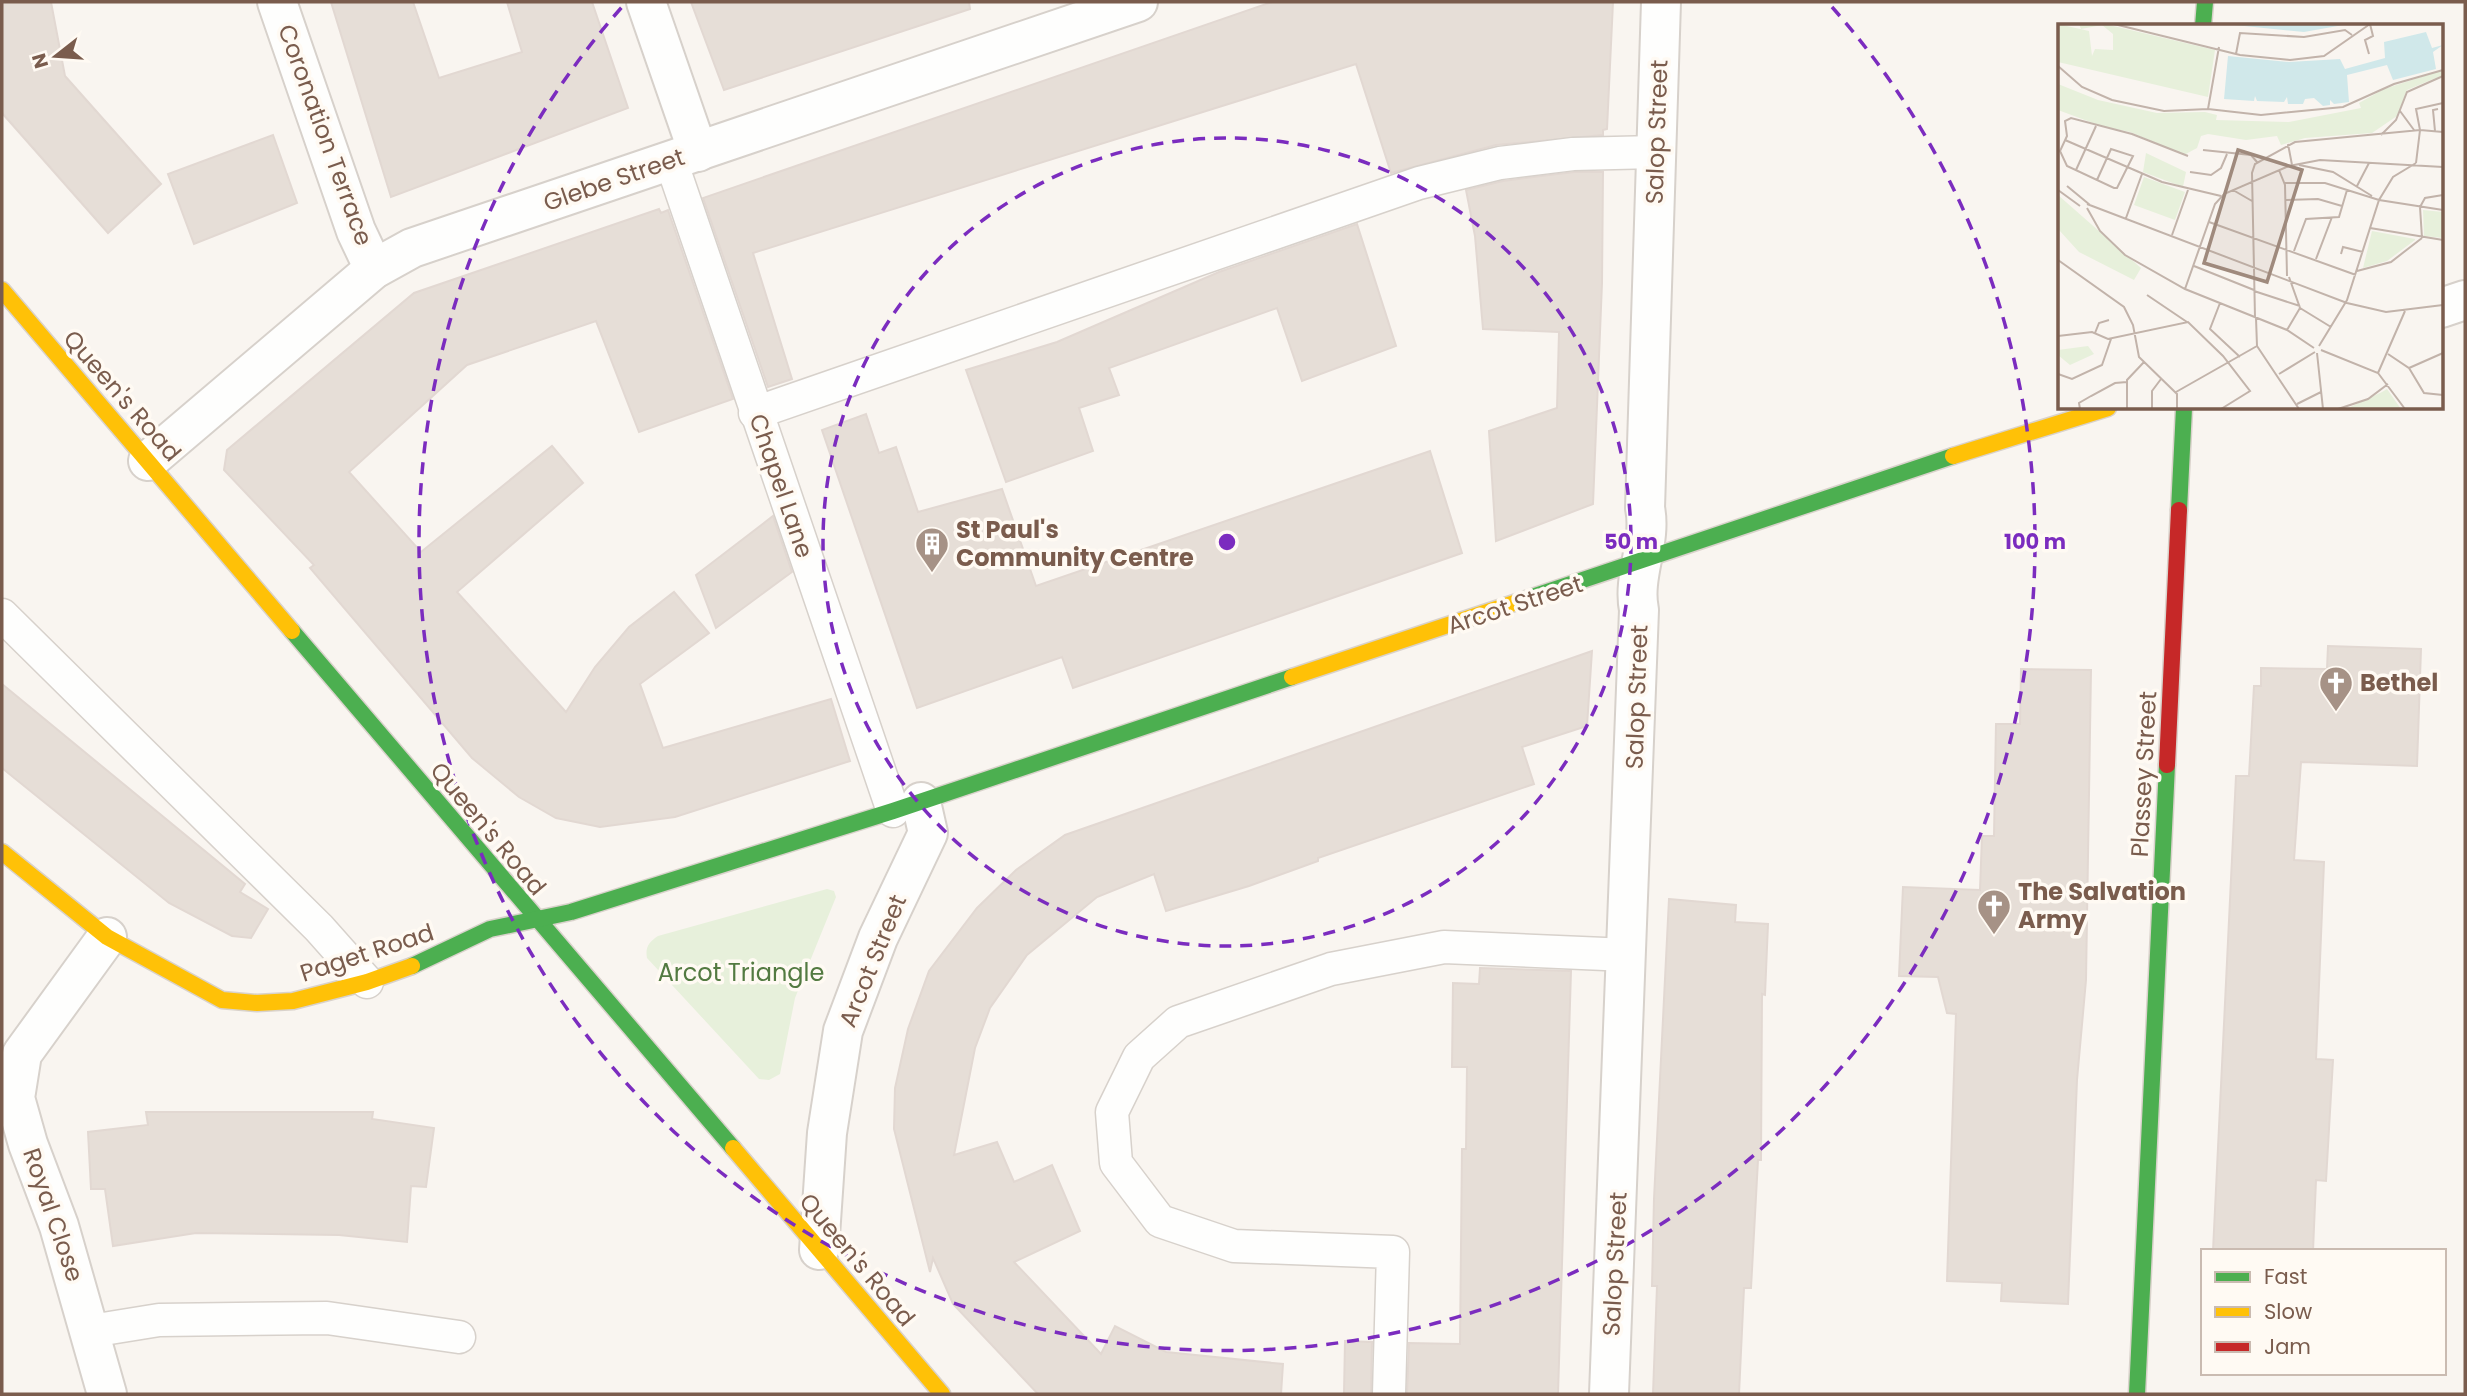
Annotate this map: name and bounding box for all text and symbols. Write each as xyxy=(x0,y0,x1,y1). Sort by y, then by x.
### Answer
street label: Coronation Terrace xyxy=(270,20,381,250)
north arrow xyxy=(21,21,91,91)
inset map xyxy=(2058,24,2442,410)
text: N xyxy=(25,50,55,72)
street label: Salop Street xyxy=(1637,59,1676,205)
street label: Glebe Street xyxy=(539,140,689,219)
street label: Queen's Road xyxy=(56,323,189,469)
street label: Chapel Lane xyxy=(741,409,822,562)
place label: St Paul's Community Centre xyxy=(956,513,1194,574)
building icon: St Paul's Community Centre xyxy=(913,525,951,574)
text: 50 m xyxy=(1604,527,1658,556)
text: 100 m xyxy=(2004,527,2066,556)
centre of rings xyxy=(1215,530,1239,554)
street label: Arcot Street xyxy=(1443,567,1587,642)
street label: Salop Street xyxy=(1617,624,1656,770)
church icon: Bethel xyxy=(2317,664,2355,713)
place label: Bethel xyxy=(2360,666,2438,699)
street label: Plassey Street xyxy=(2123,690,2164,858)
street label: Queen's Road xyxy=(423,755,554,902)
place label: The Salvation Army xyxy=(2018,875,2186,936)
church icon: The Salvation Army xyxy=(1975,887,2013,936)
street label: Arcot Street xyxy=(831,890,914,1032)
street label: Paget Road xyxy=(296,915,438,990)
park label: Arcot Triangle xyxy=(658,956,824,989)
street label: Royal Close xyxy=(15,1144,92,1286)
street label: Queen's Road xyxy=(792,1186,923,1333)
street label: Salop Street xyxy=(1594,1191,1635,1337)
legend xyxy=(2201,1249,2446,1375)
text: Fast xyxy=(2264,1262,2307,1291)
text: Slow xyxy=(2264,1297,2312,1326)
text: Jam xyxy=(2264,1332,2311,1361)

